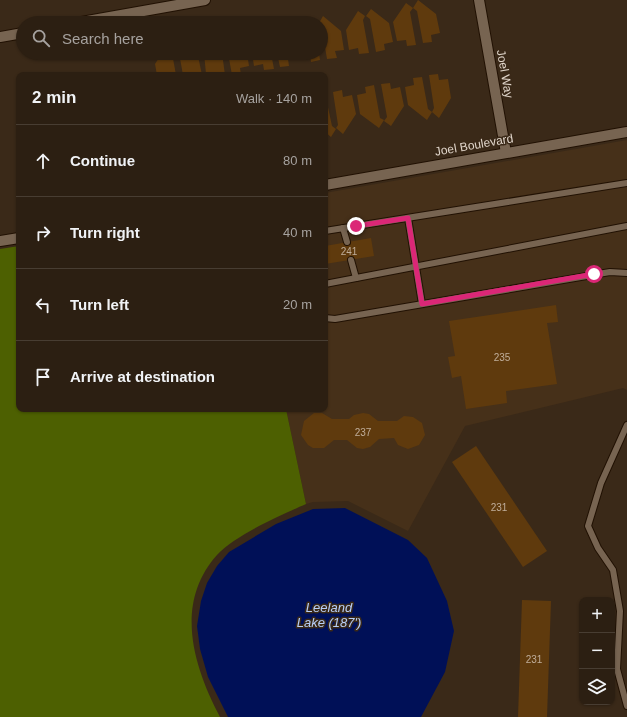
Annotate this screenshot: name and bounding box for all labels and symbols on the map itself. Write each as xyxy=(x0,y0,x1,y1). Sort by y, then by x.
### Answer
street label: Joel Way xyxy=(494,49,516,99)
street label: Joel Boulevard xyxy=(434,131,514,159)
route end xyxy=(347,217,365,235)
house number: 241 xyxy=(341,246,358,257)
route start xyxy=(585,265,603,283)
house number: 235 xyxy=(494,352,511,363)
house number: 237 xyxy=(355,427,372,438)
house number: 231 xyxy=(491,502,508,513)
water label: Leeland Lake (187') xyxy=(297,600,361,630)
house number: 231 xyxy=(526,654,543,665)

